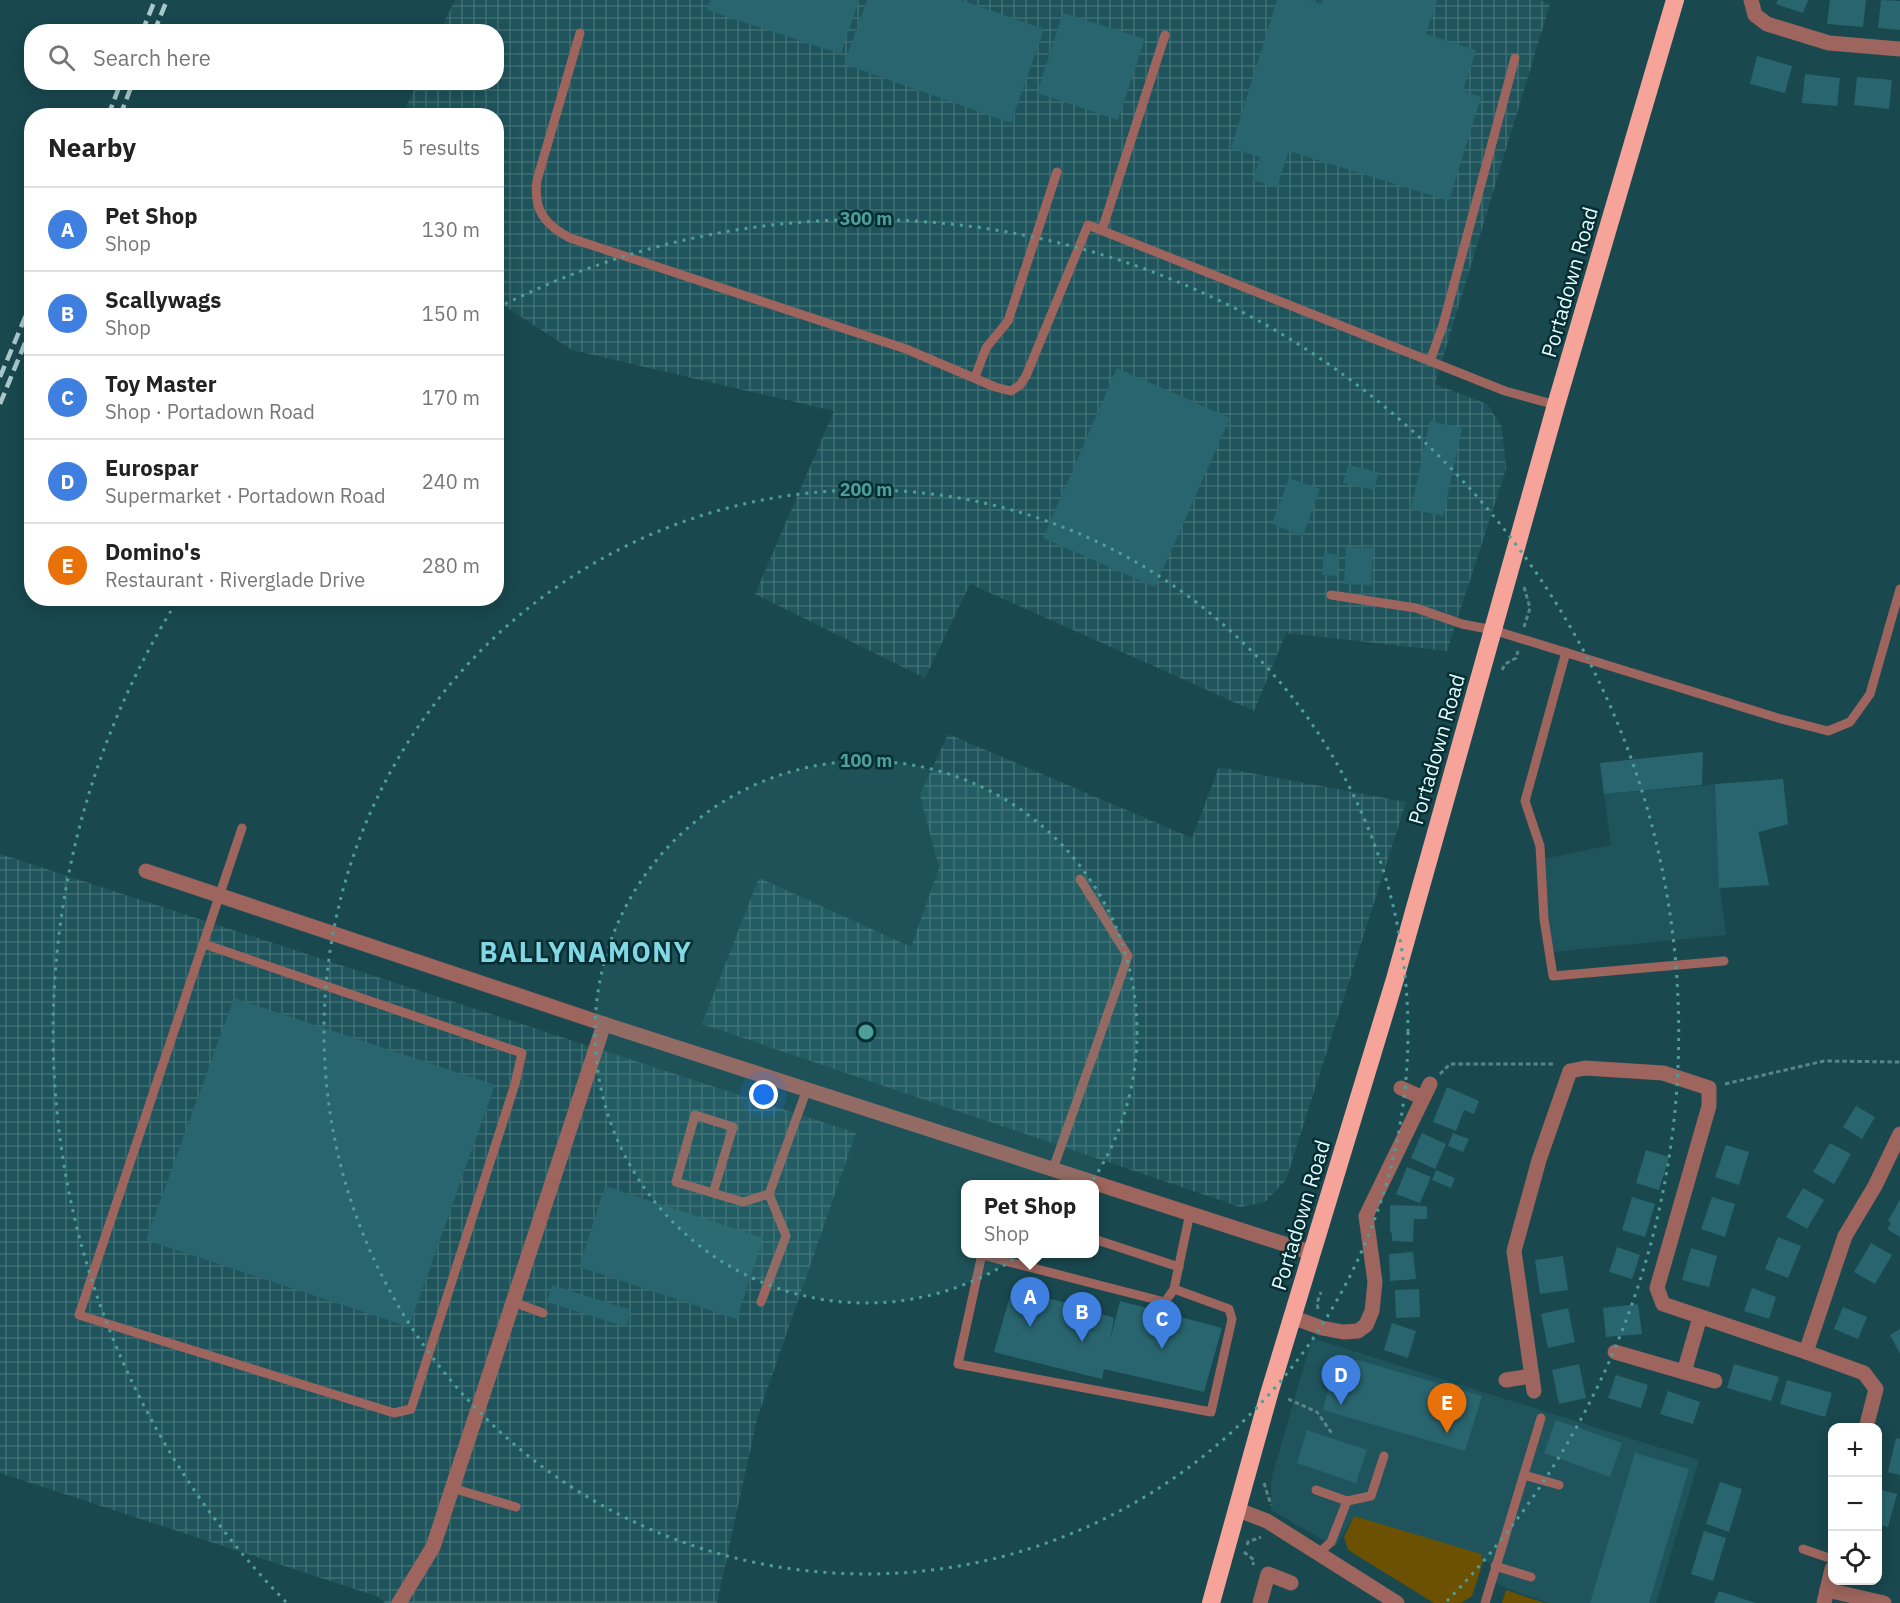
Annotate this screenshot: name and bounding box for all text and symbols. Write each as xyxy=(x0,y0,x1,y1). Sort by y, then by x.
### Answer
search box xyxy=(24,24,504,90)
icon: search xyxy=(45,41,78,74)
text: Search here xyxy=(93,43,211,72)
text: Nearby xyxy=(48,130,136,164)
text: 5 results xyxy=(402,134,480,161)
text: Pet Shop xyxy=(105,201,198,230)
street label: Portadown Road xyxy=(1534,203,1604,361)
text: 300 m xyxy=(840,207,892,230)
text: A xyxy=(61,216,74,243)
text: 130 m xyxy=(422,216,480,243)
text: Shop xyxy=(105,230,151,257)
text: Scallywags xyxy=(105,285,221,314)
text: B xyxy=(61,300,74,327)
text: 150 m xyxy=(422,300,480,327)
text: Shop xyxy=(105,314,151,341)
text: Toy Master xyxy=(105,369,217,398)
text: C xyxy=(61,384,74,411)
text: 170 m xyxy=(422,384,480,411)
text: Shop · Portadown Road xyxy=(105,398,315,425)
text: Eurospar xyxy=(105,453,199,482)
text: D xyxy=(61,468,74,495)
text: 240 m xyxy=(422,468,480,495)
text: 200 m xyxy=(840,478,892,501)
text: Supermarket · Portadown Road xyxy=(105,482,386,509)
text: Domino's xyxy=(105,537,201,566)
text: E xyxy=(61,552,74,579)
text: 280 m xyxy=(422,552,480,579)
text: Restaurant · Riverglade Drive xyxy=(105,566,365,593)
street label: Portadown Road xyxy=(1401,670,1471,828)
text: 100 m xyxy=(840,749,892,772)
district label: BALLYNAMONY xyxy=(480,934,692,969)
centre of rings xyxy=(856,1022,876,1042)
your location xyxy=(749,1080,778,1109)
street label: Portadown Road xyxy=(1264,1137,1336,1293)
popup xyxy=(961,1180,1099,1258)
text: Pet Shop xyxy=(984,1191,1076,1220)
text: Shop xyxy=(984,1220,1029,1247)
pin: A xyxy=(1010,1278,1050,1327)
pin: B xyxy=(1062,1292,1102,1342)
pin: C xyxy=(1142,1300,1182,1349)
pin: D xyxy=(1322,1356,1360,1405)
pin: E xyxy=(1428,1384,1466,1433)
map controls xyxy=(1828,1423,1882,1585)
button: + xyxy=(1828,1423,1882,1477)
button: − xyxy=(1828,1477,1882,1531)
button: locate xyxy=(1828,1531,1882,1585)

